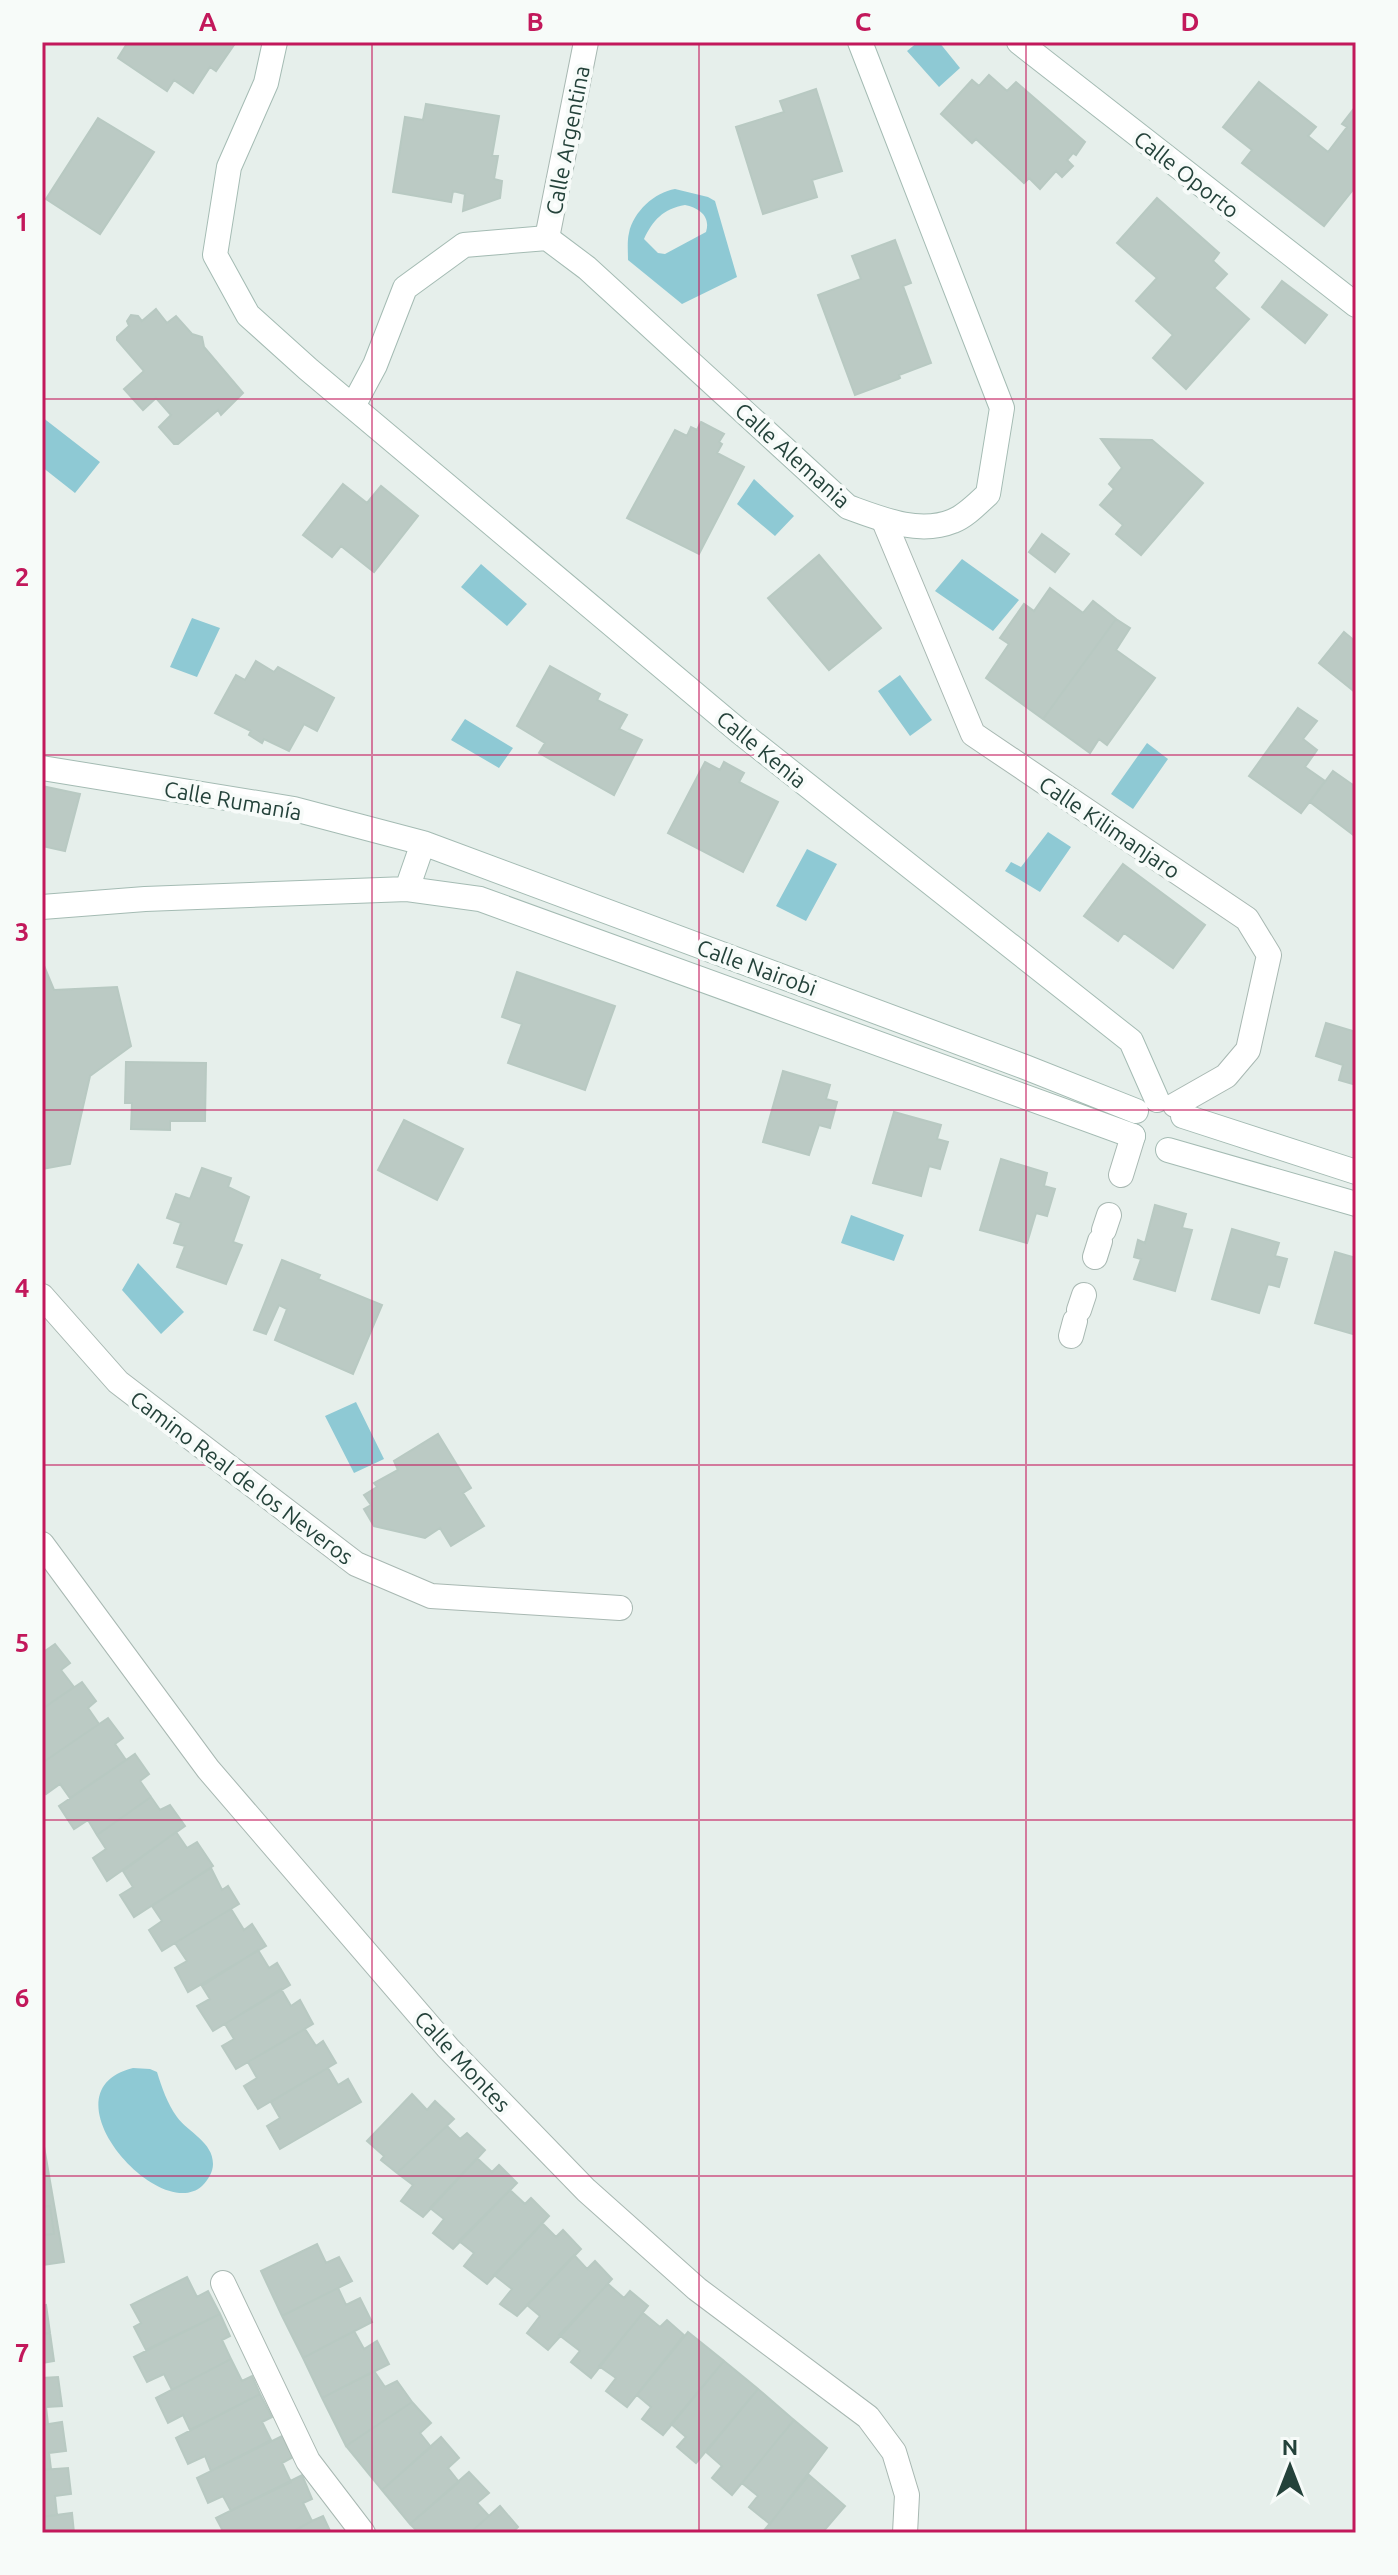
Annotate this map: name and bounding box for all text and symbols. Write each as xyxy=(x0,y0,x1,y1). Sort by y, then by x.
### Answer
text: A xyxy=(199,7,218,36)
text: B xyxy=(526,7,544,36)
text: C xyxy=(855,7,872,36)
text: D xyxy=(1181,7,1199,36)
street label: Calle Argentina xyxy=(540,63,594,217)
street label: Calle Oporto xyxy=(1130,125,1244,223)
text: 1 xyxy=(15,207,29,236)
street label: Calle Alemania xyxy=(731,397,855,513)
text: 2 xyxy=(15,562,29,591)
street label: Calle Kenia xyxy=(712,705,812,793)
street label: Calle Kilimanjaro xyxy=(1035,771,1185,883)
street label: Calle Rumanía xyxy=(162,776,304,824)
text: 3 xyxy=(15,917,29,946)
street label: Calle Nairobi xyxy=(694,934,820,1000)
text: 4 xyxy=(15,1273,29,1302)
street label: Camino Real de los Neveros xyxy=(126,1385,358,1569)
text: 5 xyxy=(15,1628,29,1657)
text: 6 xyxy=(15,1983,29,2012)
street label: Calle Montes xyxy=(410,2006,516,2116)
text: 7 xyxy=(15,2338,29,2367)
north arrow xyxy=(1250,2427,1330,2507)
text: N xyxy=(1282,2434,1298,2459)

